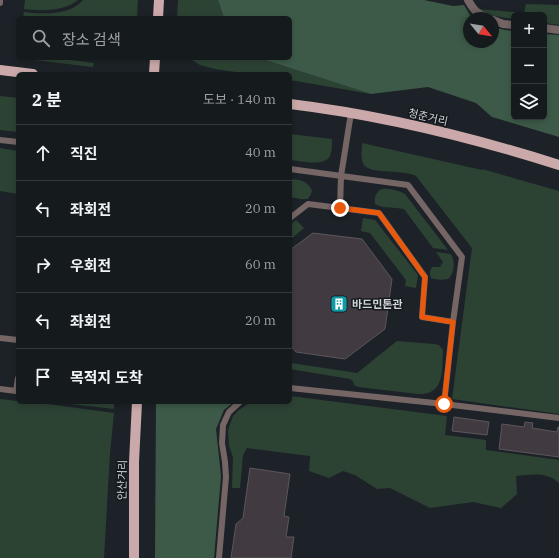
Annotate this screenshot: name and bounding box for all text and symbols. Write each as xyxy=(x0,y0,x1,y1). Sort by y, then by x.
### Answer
north arrow xyxy=(463,12,499,48)
map controls xyxy=(511,12,547,120)
button: + xyxy=(511,12,547,48)
search box xyxy=(16,16,292,60)
icon: search xyxy=(30,27,52,49)
text: 장소 검색 xyxy=(62,30,121,49)
button: − xyxy=(511,48,547,84)
button: layers xyxy=(511,84,547,120)
text: 2 분 xyxy=(32,89,62,111)
text: 도보 · 140 m xyxy=(203,91,276,108)
street label: 청춘거리 xyxy=(407,106,449,128)
icon: ahead xyxy=(32,142,54,164)
text: 직진 xyxy=(70,144,98,163)
text: 40 m xyxy=(245,144,276,161)
icon: left xyxy=(32,198,54,220)
route end xyxy=(331,199,349,217)
text: 좌회전 xyxy=(70,200,111,219)
text: 20 m xyxy=(245,200,276,217)
icon: right xyxy=(32,254,54,276)
text: 우회전 xyxy=(70,256,111,275)
text: 60 m xyxy=(245,256,276,273)
building icon: 바드민톤관 xyxy=(329,294,349,314)
place label: 바드민톤관 xyxy=(352,297,403,311)
icon: left xyxy=(32,310,54,332)
text: 좌회전 xyxy=(70,312,111,331)
text: 20 m xyxy=(245,312,276,329)
icon: arrive xyxy=(32,366,54,388)
text: 목적지 도착 xyxy=(70,368,142,387)
route start xyxy=(435,395,453,413)
street label: 안산거리 xyxy=(115,460,129,500)

